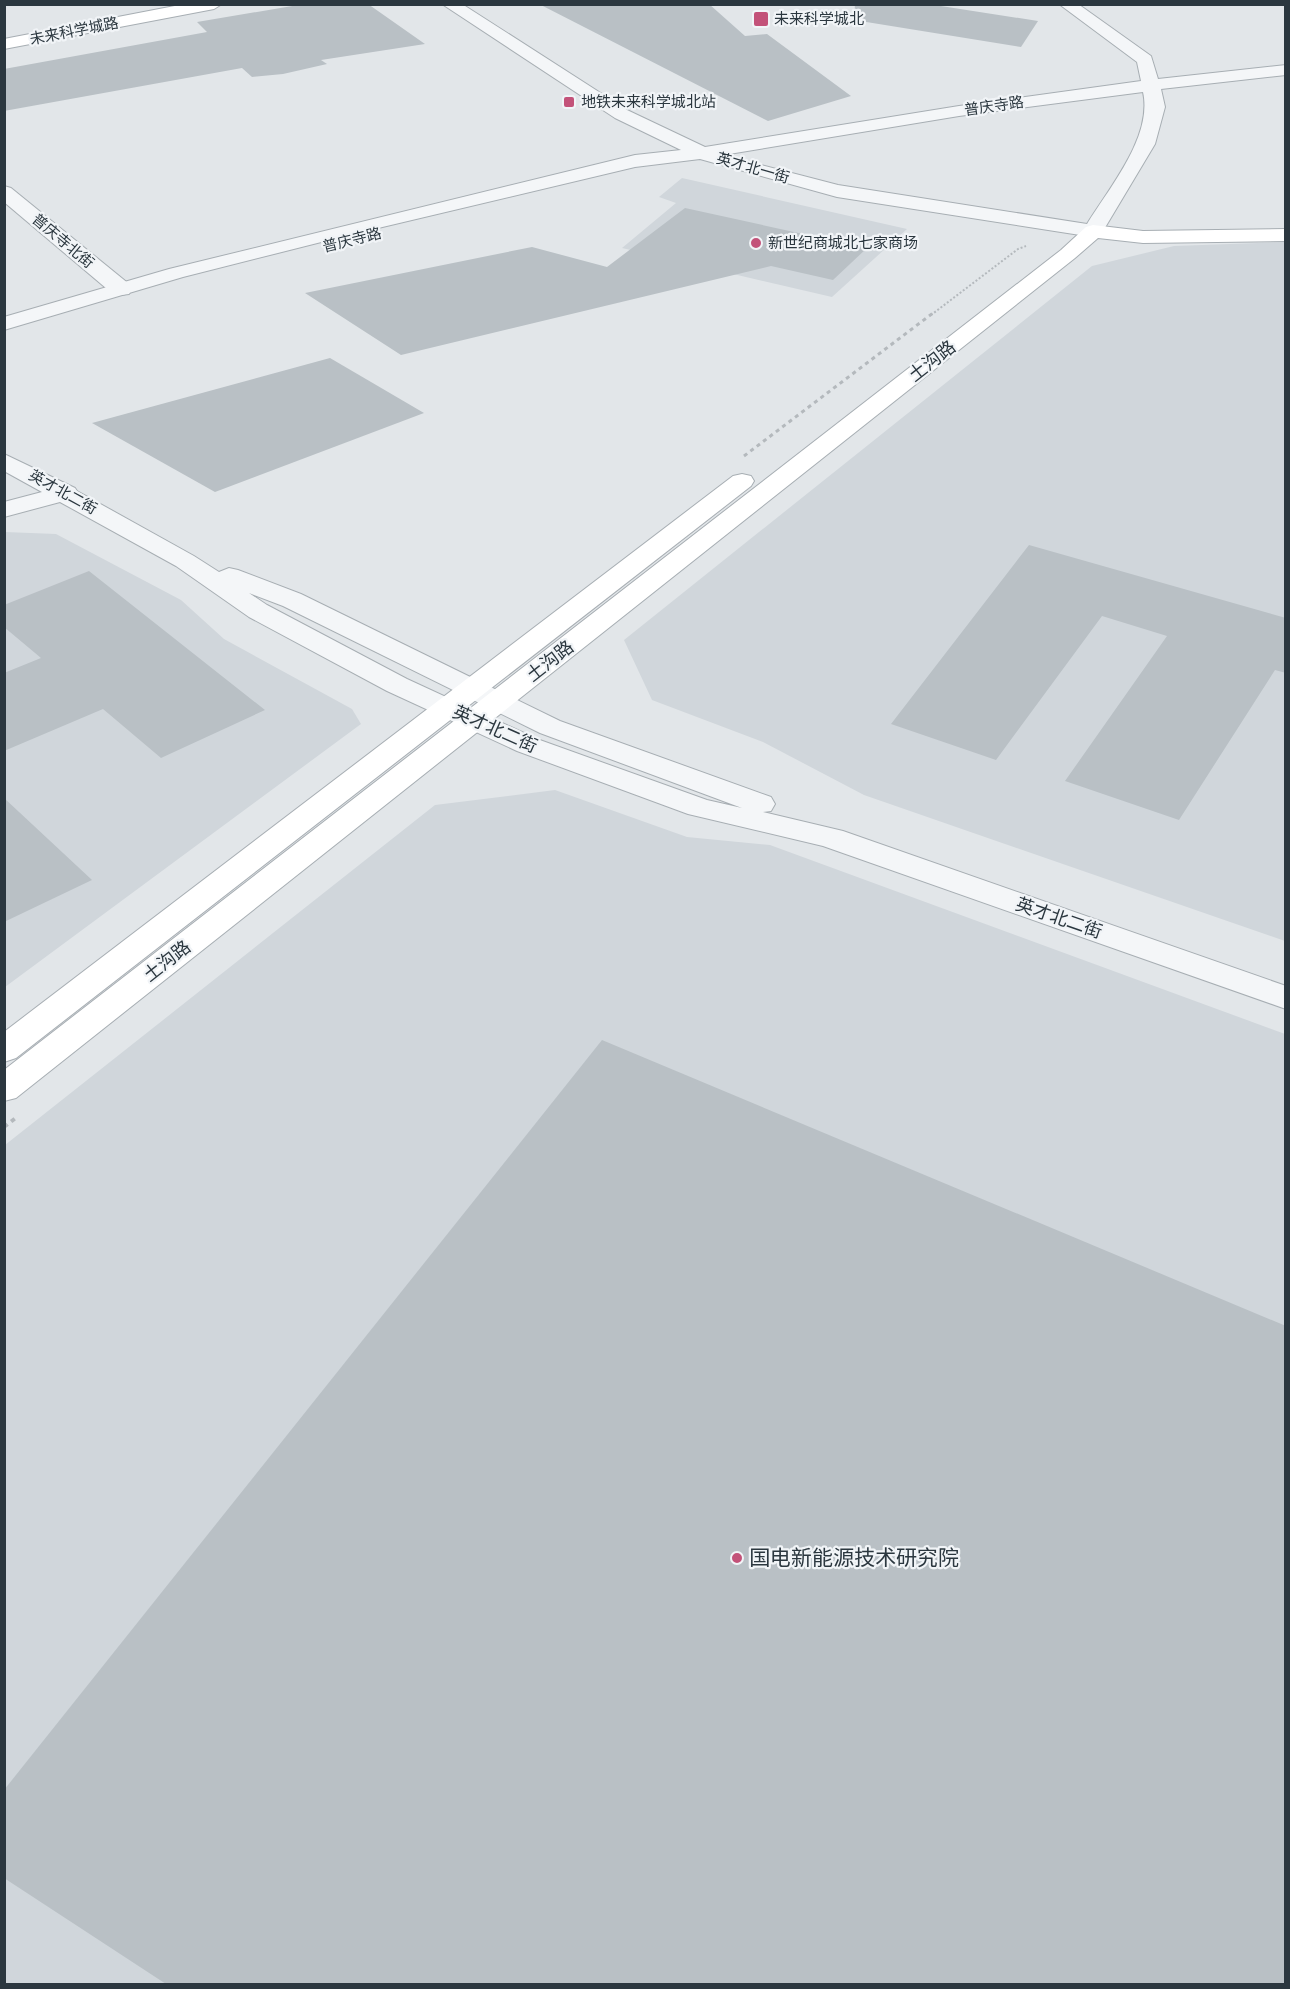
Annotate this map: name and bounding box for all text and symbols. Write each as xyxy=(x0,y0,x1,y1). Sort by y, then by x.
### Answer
marker: 未来科学城北 xyxy=(752,10,770,28)
place label: 未来科学城北 xyxy=(774,10,864,28)
street label: 未来科学城路 xyxy=(28,14,120,48)
place label: 地铁未来科学城北站 xyxy=(581,93,716,111)
street label: 普庆寺路 xyxy=(963,93,1025,119)
marker: 地铁未来科学城北站 xyxy=(562,95,576,109)
street label: 英才北一街 xyxy=(714,149,792,187)
street label: 普庆寺北街 xyxy=(28,210,98,272)
street label: 普庆寺路 xyxy=(321,224,383,256)
place label: 新世纪商城北七家商场 xyxy=(768,234,918,252)
marker: 新世纪商城北七家商场 xyxy=(749,236,763,250)
street label: 土沟路 xyxy=(904,336,960,386)
street label: 英才北二街 xyxy=(26,466,100,518)
street label: 土沟路 xyxy=(522,636,578,686)
street label: 英才北二街 xyxy=(449,701,541,757)
street label: 英才北二街 xyxy=(1013,893,1105,943)
street label: 土沟路 xyxy=(139,936,195,986)
place label: 国电新能源技术研究院 xyxy=(749,1546,959,1571)
marker: 国电新能源技术研究院 xyxy=(730,1551,744,1565)

